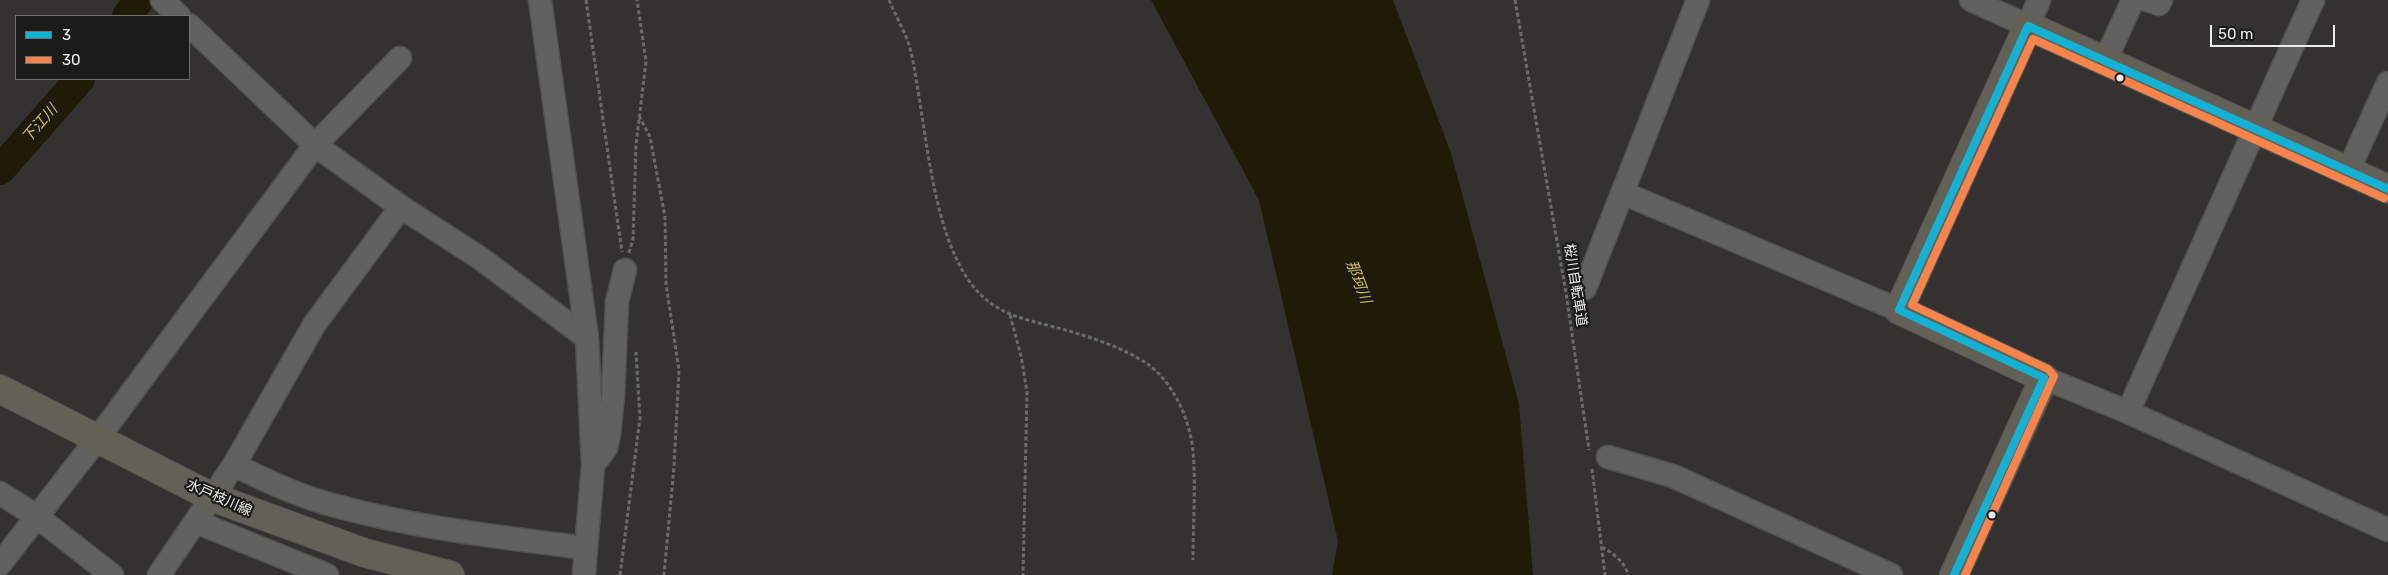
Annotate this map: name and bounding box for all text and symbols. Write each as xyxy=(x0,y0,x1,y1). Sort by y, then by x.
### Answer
legend xyxy=(15,15,190,80)
scale bar xyxy=(2213,15,2338,47)
text: 50 m xyxy=(2218,25,2253,43)
text: 3 xyxy=(62,26,71,44)
text: 30 xyxy=(62,51,81,69)
unlabelled marker xyxy=(2115,73,2125,83)
water label: 下江川 xyxy=(18,101,62,147)
street label: 桜川自転車道 xyxy=(1560,242,1590,328)
water label: 那珂川 xyxy=(1342,258,1374,306)
street label: 水戸枝川線 xyxy=(184,476,254,520)
unlabelled marker xyxy=(1987,510,1997,520)

